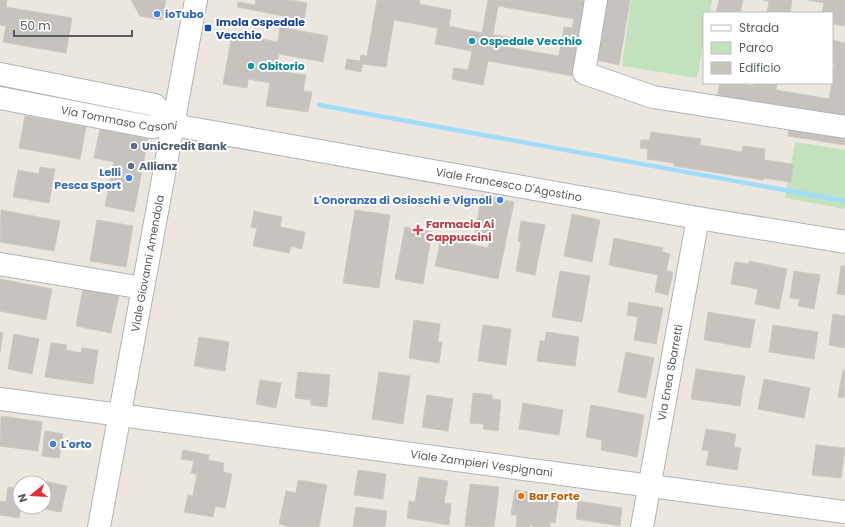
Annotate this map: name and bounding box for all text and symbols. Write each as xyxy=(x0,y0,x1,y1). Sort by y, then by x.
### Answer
place label: ioTubo xyxy=(165,6,204,22)
marker: ioTubo xyxy=(152,9,162,19)
scale bar xyxy=(14,12,132,38)
legend xyxy=(703,12,833,84)
place label: Imola Ospedale Vecchio xyxy=(216,14,305,43)
text: 50 m xyxy=(20,17,51,34)
text: Strada xyxy=(739,19,779,36)
marker: Imola Ospedale Vecchio xyxy=(203,23,213,33)
place label: Ospedale Vecchio xyxy=(480,33,582,49)
marker: Ospedale Vecchio xyxy=(467,36,477,46)
text: Parco xyxy=(739,39,774,56)
place label: Obitorio xyxy=(259,58,305,74)
text: Edificio xyxy=(739,59,781,76)
marker: Obitorio xyxy=(246,61,256,71)
street label: Via Tommaso Casoni xyxy=(59,102,179,136)
place label: UniCredit Bank xyxy=(142,138,227,154)
marker: UniCredit Bank xyxy=(129,141,139,151)
place label: Allianz xyxy=(139,158,178,174)
marker: Allianz xyxy=(126,161,136,171)
place label: Lelli Pesca Sport xyxy=(54,164,122,193)
street label: Viale Francesco D'Agostino xyxy=(435,164,583,205)
marker: Lelli Pesca Sport xyxy=(124,173,134,183)
place label: L'Onoranza di Osioschi e Vignoli xyxy=(314,192,492,208)
street label: Viale Giovanni Amendola xyxy=(127,194,168,333)
marker: L'Onoranza di Osioschi e Vignoli xyxy=(495,195,505,205)
place label: Farmacia Ai Cappuccini xyxy=(426,216,494,245)
marker: Farmacia Ai Cappuccini xyxy=(413,225,423,235)
street label: Via Enea Sbarretti xyxy=(653,323,687,422)
place label: L'orto xyxy=(61,436,92,452)
marker: L'orto xyxy=(48,439,58,449)
street label: Viale Zampieri Vespignani xyxy=(410,446,554,481)
north arrow xyxy=(12,475,52,515)
place label: Bar Forte xyxy=(529,488,580,504)
marker: Bar Forte xyxy=(516,491,526,501)
text: N xyxy=(14,492,31,505)

